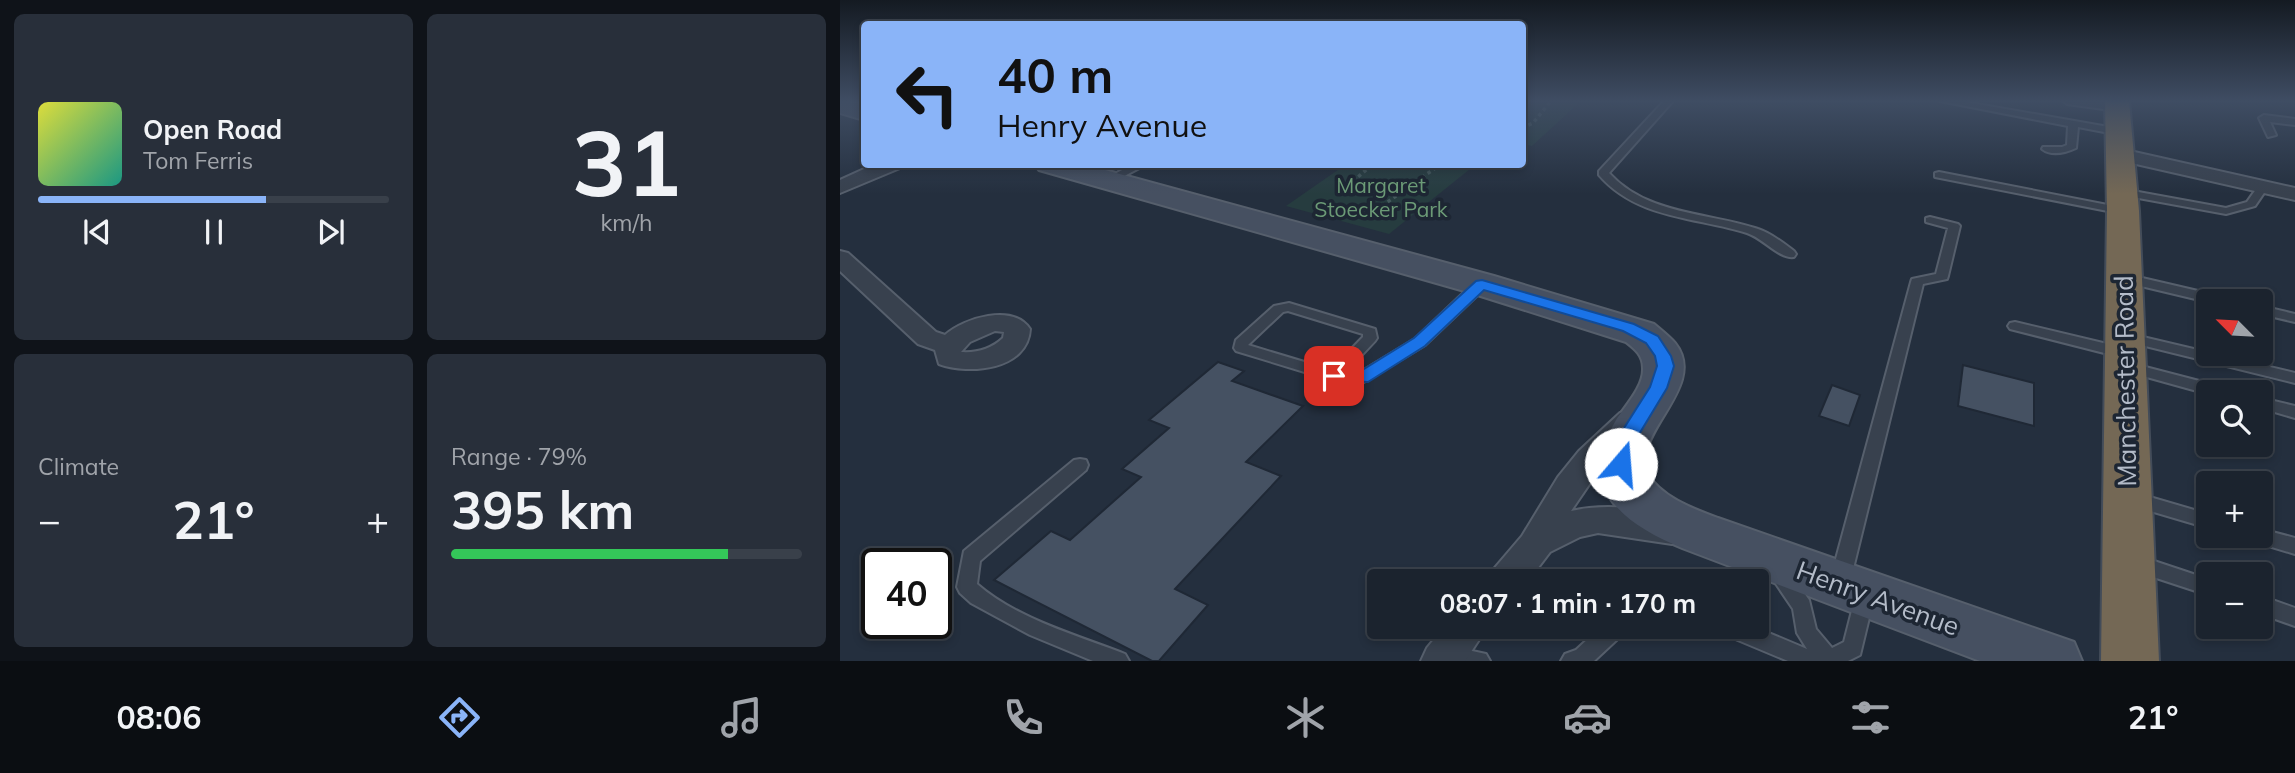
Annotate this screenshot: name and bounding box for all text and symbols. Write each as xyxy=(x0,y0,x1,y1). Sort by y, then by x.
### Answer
text: 40 m xyxy=(997,44,1113,105)
icon: left xyxy=(882,49,973,140)
text: 31 xyxy=(572,105,681,219)
text: Henry Avenue xyxy=(997,105,1207,145)
text: Open Road xyxy=(143,113,282,146)
text: Tom Ferris xyxy=(143,146,253,175)
park label: Margaret Stoecker Park xyxy=(1314,172,1448,222)
text: km/h xyxy=(600,208,653,237)
icon: previous xyxy=(78,213,116,251)
icon: pause xyxy=(195,213,233,251)
icon: next xyxy=(312,213,350,251)
street label: Manchester Road xyxy=(2107,275,2143,487)
north arrow xyxy=(2196,289,2273,366)
map controls xyxy=(2196,289,2273,639)
pin xyxy=(1304,346,1364,406)
icon: arrive xyxy=(1315,357,1353,395)
button: search xyxy=(2196,380,2273,457)
position arrow xyxy=(1584,427,1658,501)
text: Range · 79% xyxy=(451,442,587,471)
text: Climate xyxy=(38,452,119,481)
button: + xyxy=(2196,471,2273,548)
text: 395 km xyxy=(451,477,634,542)
text: 21° xyxy=(172,487,255,552)
text: − xyxy=(38,496,61,544)
text: + xyxy=(366,496,389,544)
speed limit sign: 40 xyxy=(861,548,952,639)
street label: Henry Avenue xyxy=(1792,553,1964,643)
button: − xyxy=(2196,562,2273,639)
text: 08:07 · 1 min · 170 m xyxy=(1440,587,1696,620)
icon: directions xyxy=(435,693,484,742)
icon: music xyxy=(717,693,766,742)
icon: phone xyxy=(999,693,1048,742)
icon: climate xyxy=(1281,693,1330,742)
icon: car xyxy=(1563,693,1612,742)
icon: filters xyxy=(1846,693,1895,742)
text: 08:06 xyxy=(117,697,201,737)
text: 21° xyxy=(2128,697,2178,737)

